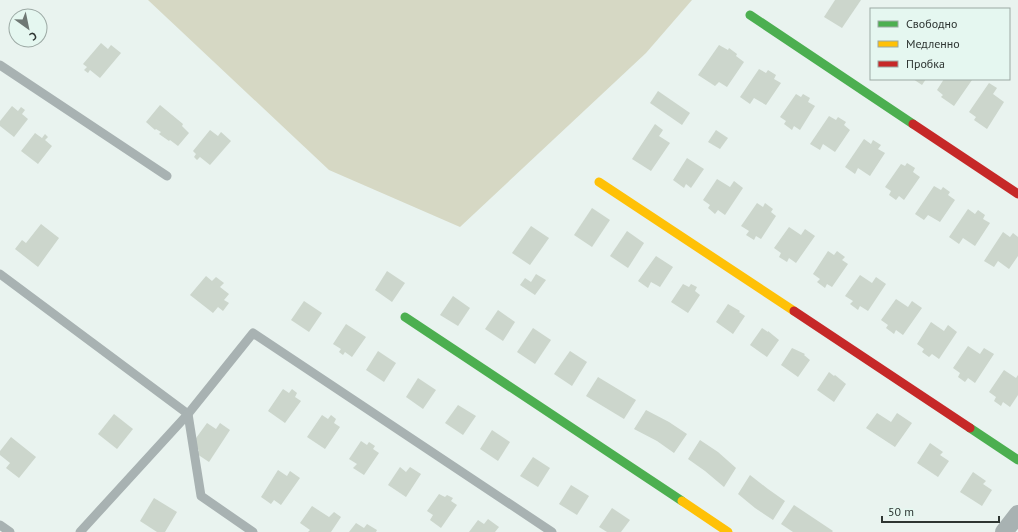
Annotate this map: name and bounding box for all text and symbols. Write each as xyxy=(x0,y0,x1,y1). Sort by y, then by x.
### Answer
north arrow xyxy=(8,8,48,48)
legend xyxy=(870,8,1010,80)
text: Свободно xyxy=(906,16,957,31)
text: С xyxy=(27,29,40,44)
text: Медленно xyxy=(906,36,960,51)
text: Пробка xyxy=(906,56,945,71)
scale bar xyxy=(882,498,999,524)
text: 50 m xyxy=(888,504,914,519)

